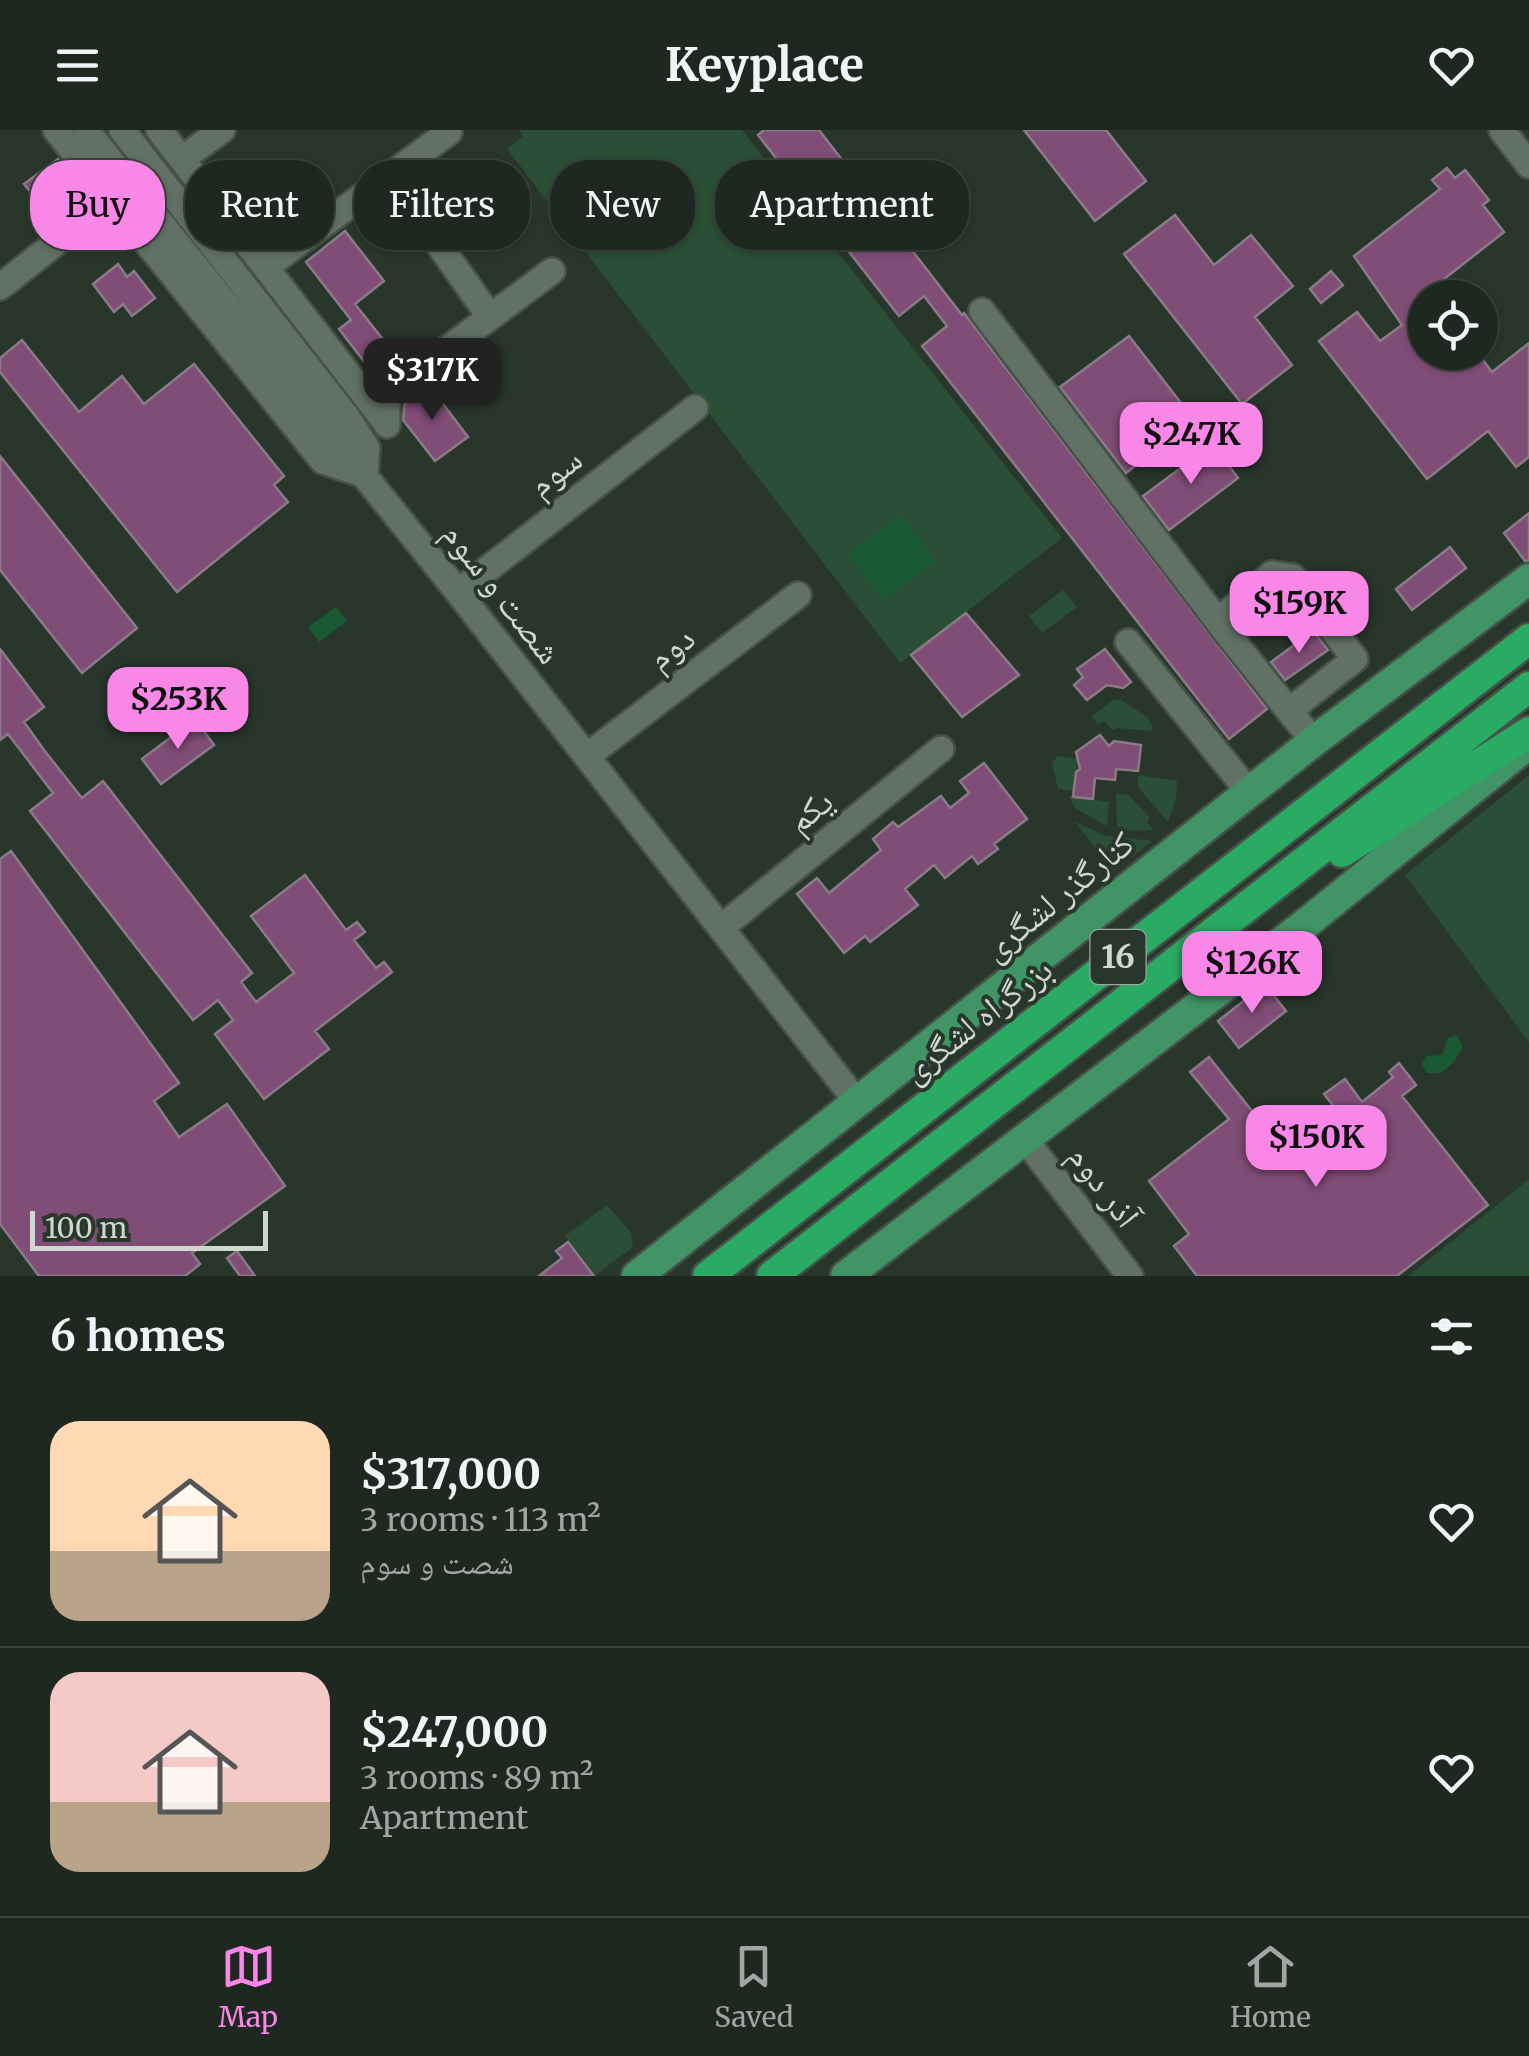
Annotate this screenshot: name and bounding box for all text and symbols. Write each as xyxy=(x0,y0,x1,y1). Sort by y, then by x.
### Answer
text: Keyplace xyxy=(665,37,864,93)
icon: menu xyxy=(50,38,105,93)
icon: heart xyxy=(1424,38,1479,93)
chip: Buy xyxy=(30,160,165,250)
chip: Rent xyxy=(185,160,334,250)
chip: Filters xyxy=(354,160,530,250)
chip: New xyxy=(550,160,695,250)
chip: Apartment xyxy=(715,160,969,250)
map controls xyxy=(1408,280,1498,370)
button: locate xyxy=(1408,280,1498,370)
pin: $317K xyxy=(362,338,502,423)
text: $317K xyxy=(385,350,479,390)
pin: $247K xyxy=(1121,402,1261,487)
text: $247K xyxy=(1142,414,1240,454)
street label: سوم xyxy=(519,437,591,508)
street label: شصت و سوم xyxy=(432,513,571,673)
pin: $159K xyxy=(1229,571,1369,656)
text: $159K xyxy=(1252,583,1346,623)
street label: دوم xyxy=(639,616,704,681)
pin: $253K xyxy=(108,667,248,752)
text: $253K xyxy=(129,679,227,719)
street label: یکم xyxy=(778,779,843,844)
street label: کنارگذر لشگری xyxy=(973,821,1143,971)
road number: 16 xyxy=(1090,930,1146,984)
pin: $126K xyxy=(1182,931,1322,1016)
text: $126K xyxy=(1204,943,1300,983)
street label: بزرگراه لشگری xyxy=(893,947,1061,1093)
pin: $150K xyxy=(1246,1105,1386,1190)
text: $150K xyxy=(1268,1117,1364,1157)
street label: آذر دوم xyxy=(1058,1136,1150,1238)
scale bar xyxy=(30,1206,268,1250)
text: 100 m xyxy=(45,1210,127,1246)
icon: filters xyxy=(1424,1309,1479,1364)
text: 6 homes xyxy=(50,1310,226,1362)
text: $317,000 xyxy=(360,1448,541,1500)
icon: home xyxy=(130,1461,250,1581)
icon: heart xyxy=(1424,1494,1479,1549)
text: 3 rooms · 113 m² xyxy=(360,1500,601,1540)
text: شصت و سوم xyxy=(360,1543,514,1583)
text: $247,000 xyxy=(360,1706,548,1758)
icon: home xyxy=(130,1712,250,1832)
icon: heart xyxy=(1424,1745,1479,1800)
text: 3 rooms · 89 m² xyxy=(360,1758,593,1798)
text: Apartment xyxy=(360,1798,528,1838)
tab: Map xyxy=(218,1939,278,2035)
tab: Saved xyxy=(714,1939,794,2035)
tab: Home xyxy=(1230,1939,1311,2035)

